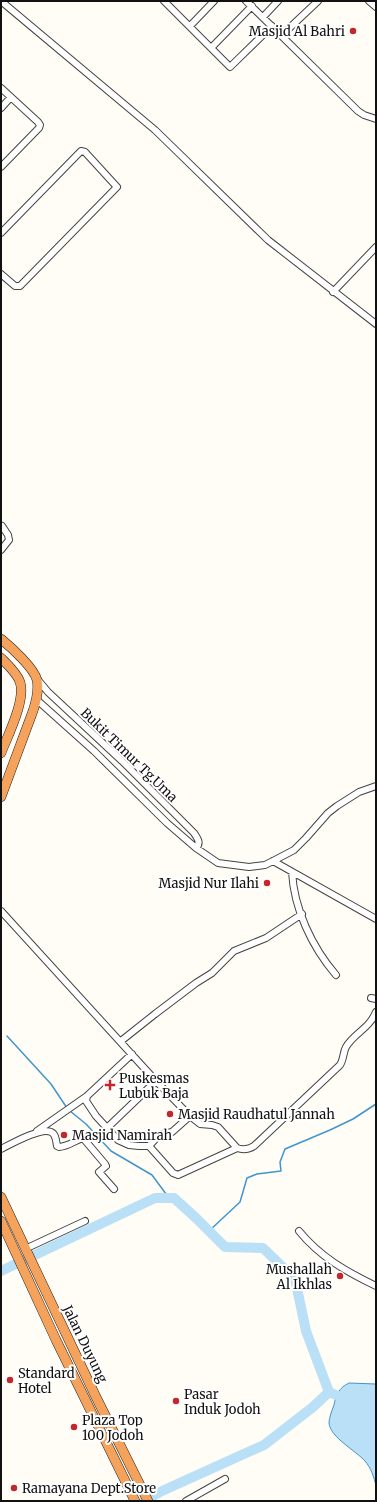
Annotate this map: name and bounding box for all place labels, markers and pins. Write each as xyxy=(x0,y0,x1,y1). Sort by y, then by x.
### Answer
place label: Masjid Al Bahri xyxy=(249,23,345,40)
marker: Masjid Al Bahri xyxy=(348,26,358,36)
place label: Masjid Nur Ilahi xyxy=(159,875,259,892)
marker: Masjid Nur Ilahi xyxy=(262,878,272,888)
place label: Puskesmas Lubuk Baja xyxy=(119,1070,189,1102)
marker: Puskesmas Lubuk Baja xyxy=(104,1079,116,1091)
place label: Masjid Raudhatul Jannah xyxy=(178,1106,335,1123)
marker: Masjid Raudhatul Jannah xyxy=(165,1109,175,1119)
place label: Masjid Namirah xyxy=(72,1127,173,1144)
marker: Masjid Namirah xyxy=(59,1130,69,1140)
place label: Mushallah Al Ikhlas xyxy=(266,1261,332,1293)
marker: Mushallah Al Ikhlas xyxy=(335,1271,345,1281)
place label: Standard Hotel xyxy=(18,1365,75,1397)
marker: Standard Hotel xyxy=(5,1375,15,1385)
place label: Pasar Induk Jodoh xyxy=(184,1386,261,1418)
marker: Pasar Induk Jodoh xyxy=(171,1396,181,1406)
place label: Plaza Top 100 Jodoh xyxy=(82,1412,144,1444)
marker: Plaza Top 100 Jodoh xyxy=(69,1422,79,1432)
place label: Ramayana Dept.Store xyxy=(22,1480,156,1497)
marker: Ramayana Dept.Store xyxy=(9,1483,19,1493)

